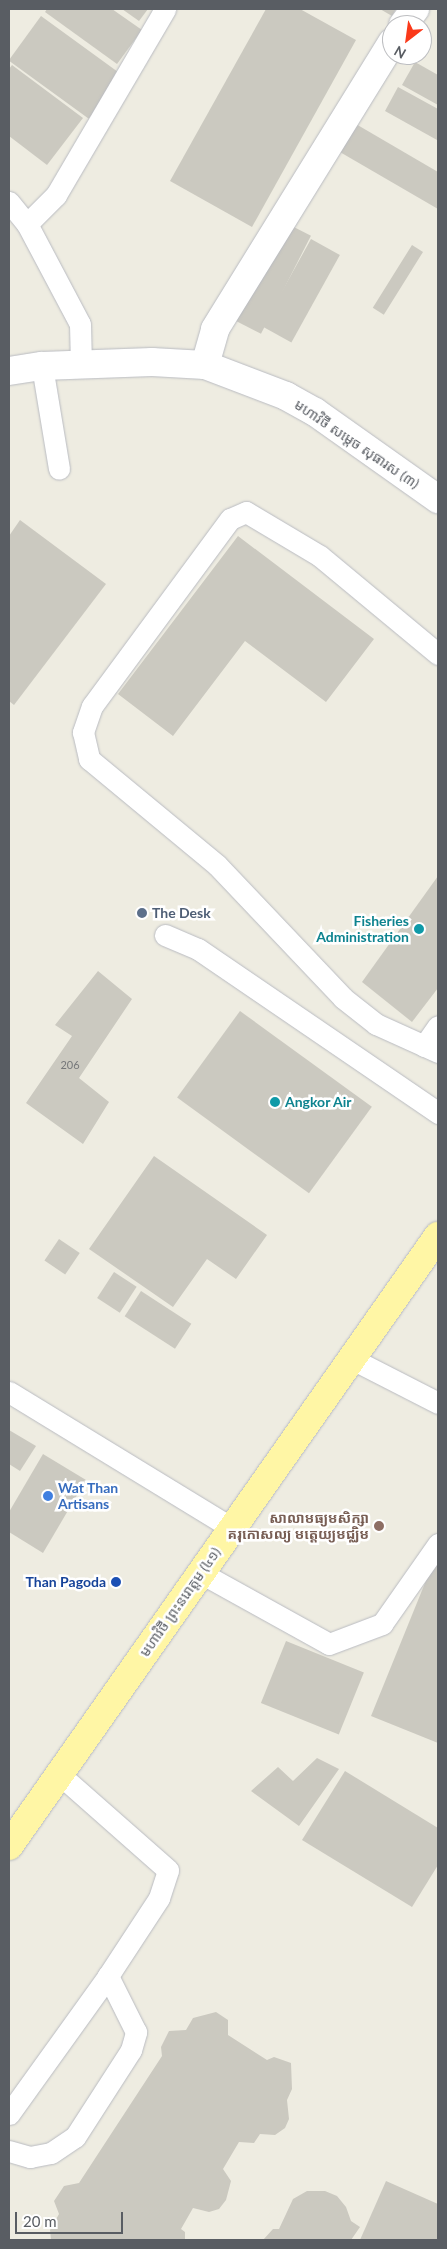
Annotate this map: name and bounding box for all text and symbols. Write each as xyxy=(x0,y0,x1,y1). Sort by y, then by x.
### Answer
north arrow xyxy=(382,15,432,65)
text: N xyxy=(391,43,409,63)
street label: មហាវិថី សម្តេច សុធារស (៣) xyxy=(291,396,423,492)
place label: The Desk xyxy=(152,905,211,921)
marker: The Desk xyxy=(136,907,148,919)
place label: Fisheries Administration xyxy=(316,913,409,946)
marker: Fisheries Administration xyxy=(413,923,425,935)
house number: 206 xyxy=(60,1058,80,1072)
place label: Angkor Air xyxy=(285,1094,352,1110)
marker: Angkor Air xyxy=(269,1096,281,1108)
place label: Wat Than Artisans xyxy=(58,1480,119,1512)
marker: Wat Than Artisans xyxy=(42,1490,54,1502)
place label: សាលាមធ្យមសិក្សា គរុកោសល្យ មត្តេយ្យមជ្ឈិម xyxy=(227,1510,369,1542)
marker: សាលាមធ្យមសិក្សា គរុកោសល្យ មត្តេយ្យមជ្ឈិម xyxy=(373,1520,385,1532)
street label: មហាវិថី ព្រះនរោត្តម (៤១) xyxy=(136,1544,224,1660)
place label: Than Pagoda xyxy=(26,1574,106,1590)
marker: Than Pagoda xyxy=(110,1576,122,1588)
scale bar xyxy=(18,2202,125,2234)
text: 20 m xyxy=(23,2212,57,2230)

